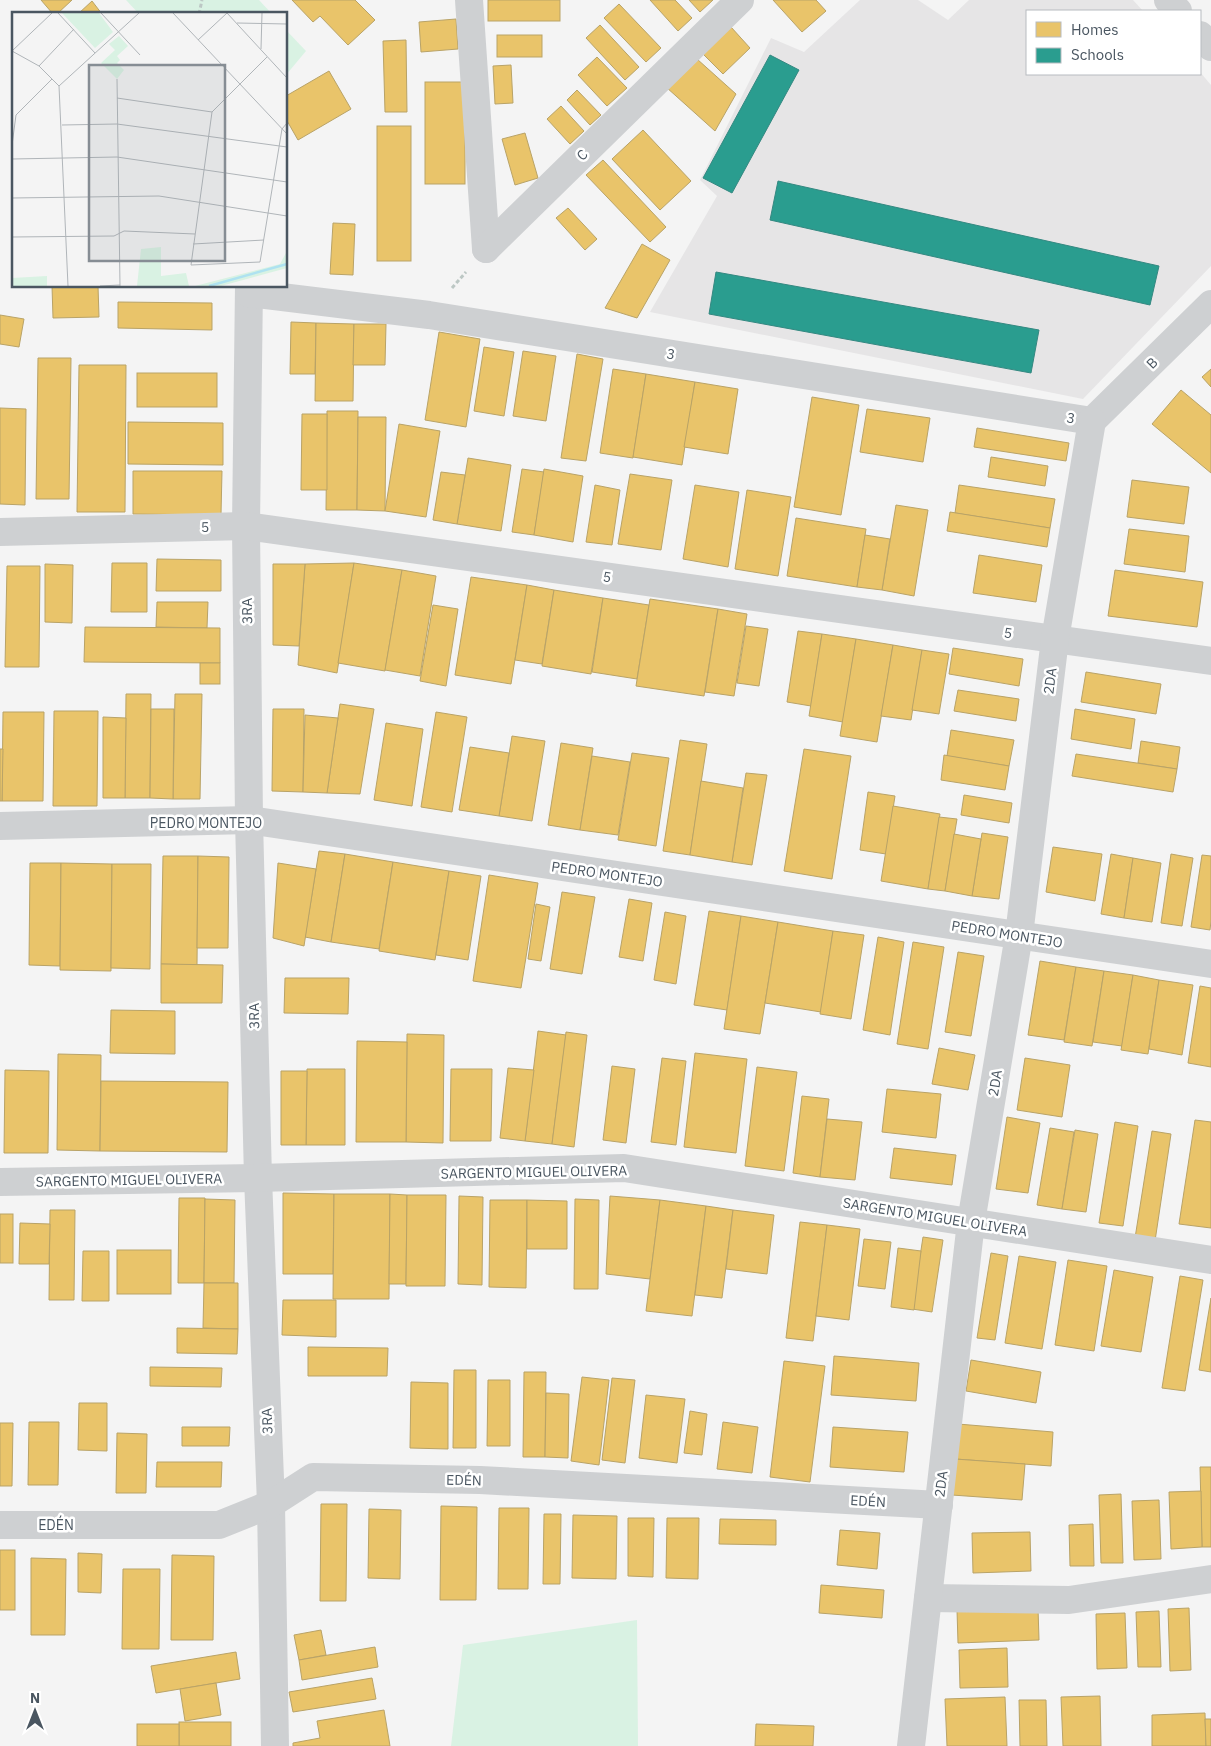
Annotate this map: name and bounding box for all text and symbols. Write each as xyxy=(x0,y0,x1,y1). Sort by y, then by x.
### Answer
legend xyxy=(1026,10,1201,75)
inset map xyxy=(12,12,288,288)
text: Homes xyxy=(1071,20,1119,39)
text: Schools xyxy=(1071,45,1124,64)
street label: C xyxy=(573,145,592,164)
street label: 3 xyxy=(665,344,677,364)
street label: B xyxy=(1142,353,1162,373)
street label: 3 xyxy=(1065,408,1077,428)
street label: 5 xyxy=(201,518,209,536)
street label: 5 xyxy=(602,568,612,586)
street label: 3RA xyxy=(238,598,256,624)
street label: 5 xyxy=(1003,624,1013,642)
street label: 2DA xyxy=(1039,667,1061,695)
street label: PEDRO MONTEJO xyxy=(150,814,262,832)
street label: PEDRO MONTEJO xyxy=(550,857,664,891)
street label: PEDRO MONTEJO xyxy=(950,916,1064,952)
street label: 3RA xyxy=(245,1003,263,1029)
street label: 2DA xyxy=(984,1068,1006,1098)
street label: SARGENTO MIGUEL OLIVERA xyxy=(441,1161,627,1183)
street label: SARGENTO MIGUEL OLIVERA xyxy=(36,1169,222,1191)
street label: SARGENTO MIGUEL OLIVERA xyxy=(841,1194,1029,1240)
street label: 3RA xyxy=(258,1408,276,1434)
street label: EDÉN xyxy=(446,1470,482,1489)
street label: 2DA xyxy=(930,1470,952,1498)
street label: EDÉN xyxy=(850,1490,886,1511)
street label: EDÉN xyxy=(38,1515,74,1534)
north arrow xyxy=(10,1686,60,1736)
text: N xyxy=(30,1689,40,1707)

